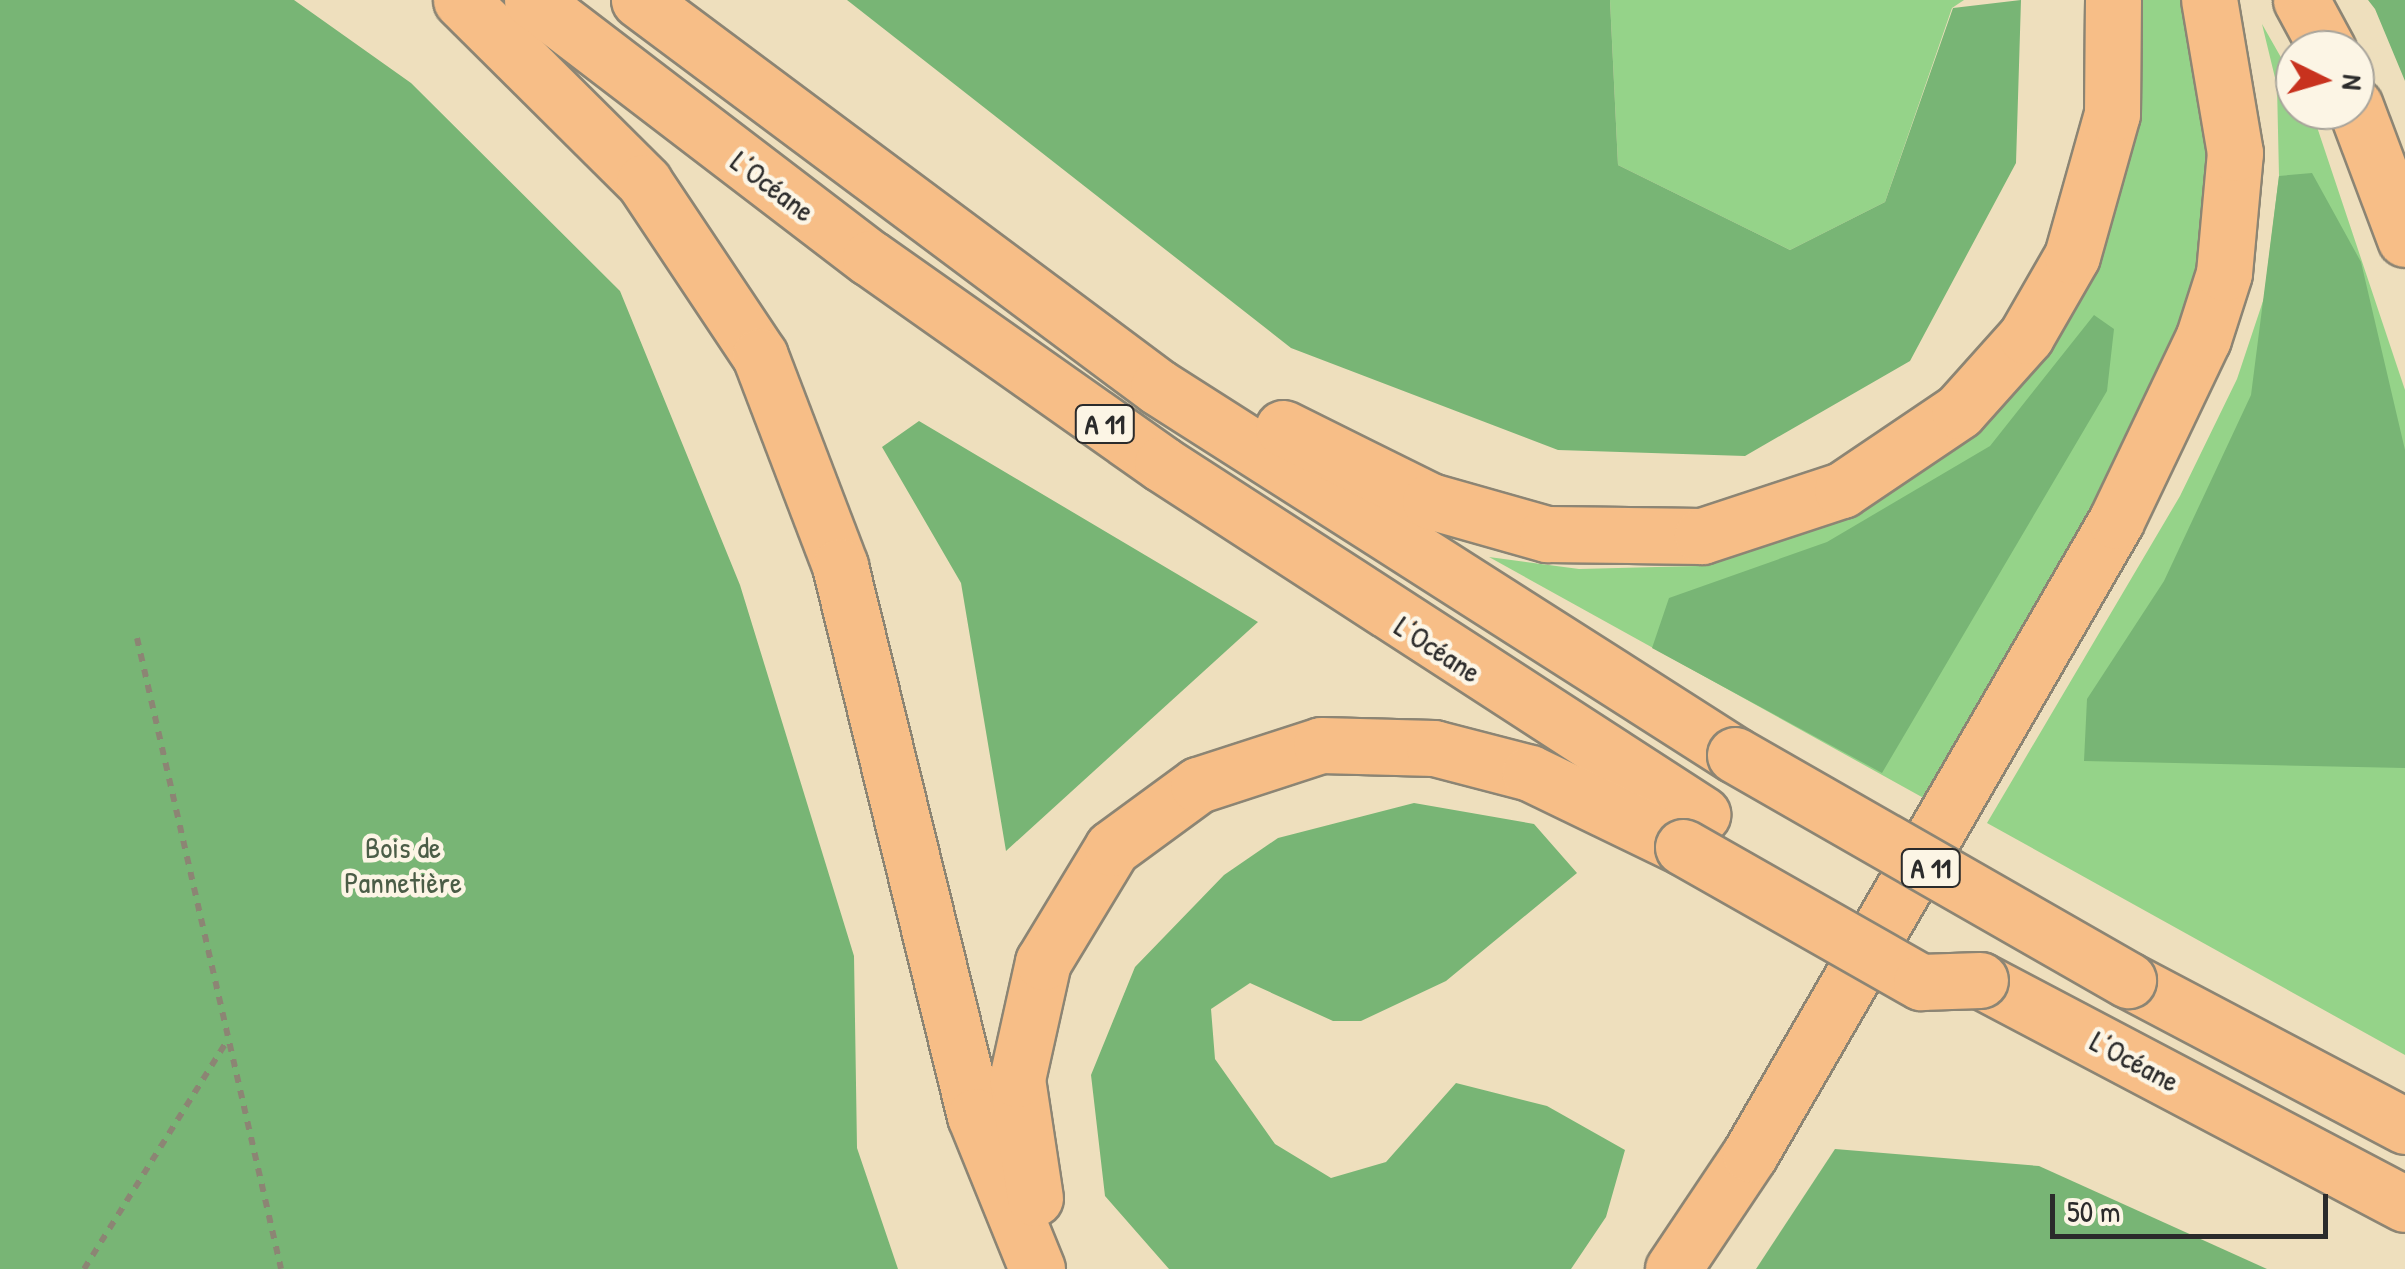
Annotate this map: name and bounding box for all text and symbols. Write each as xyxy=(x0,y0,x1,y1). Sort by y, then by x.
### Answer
north arrow xyxy=(2275,30,2375,130)
text: N xyxy=(2333,73,2372,92)
street label: L’Océane xyxy=(724,143,822,229)
road number: A 11 xyxy=(1072,401,1138,447)
street label: L’Océane xyxy=(1388,608,1488,690)
park label: Bois de Pannetière xyxy=(344,829,462,900)
road number: A 11 xyxy=(1898,845,1964,891)
street label: L’Océane xyxy=(2084,1023,2186,1099)
scale bar xyxy=(2055,1174,2332,1236)
text: 50 m xyxy=(2067,1191,2120,1231)

